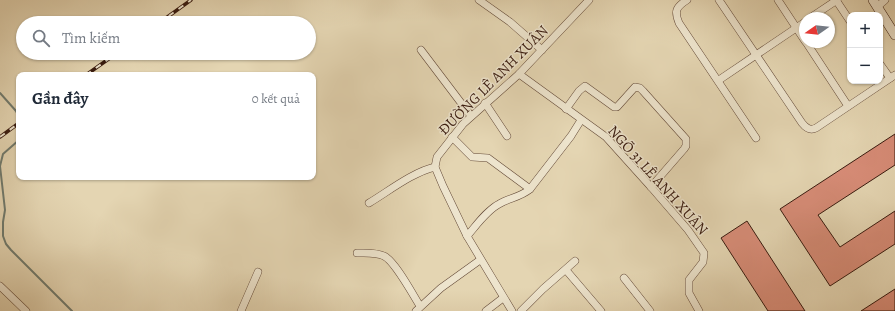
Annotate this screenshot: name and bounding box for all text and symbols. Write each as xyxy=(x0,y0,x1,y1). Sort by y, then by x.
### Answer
north arrow xyxy=(799,12,835,48)
map controls xyxy=(847,12,883,84)
button: + xyxy=(847,12,883,48)
search box xyxy=(16,16,316,60)
street label: ĐƯỜNG LÊ ANH XUÂN xyxy=(434,21,552,139)
icon: search xyxy=(30,27,52,49)
text: Tìm kiếm xyxy=(62,28,120,48)
button: − xyxy=(847,48,883,84)
text: Gần đây xyxy=(32,87,89,110)
text: 0 kết quả xyxy=(252,90,300,107)
street label: NGÕ 31 LÊ ANH XUÂN xyxy=(603,121,713,239)

